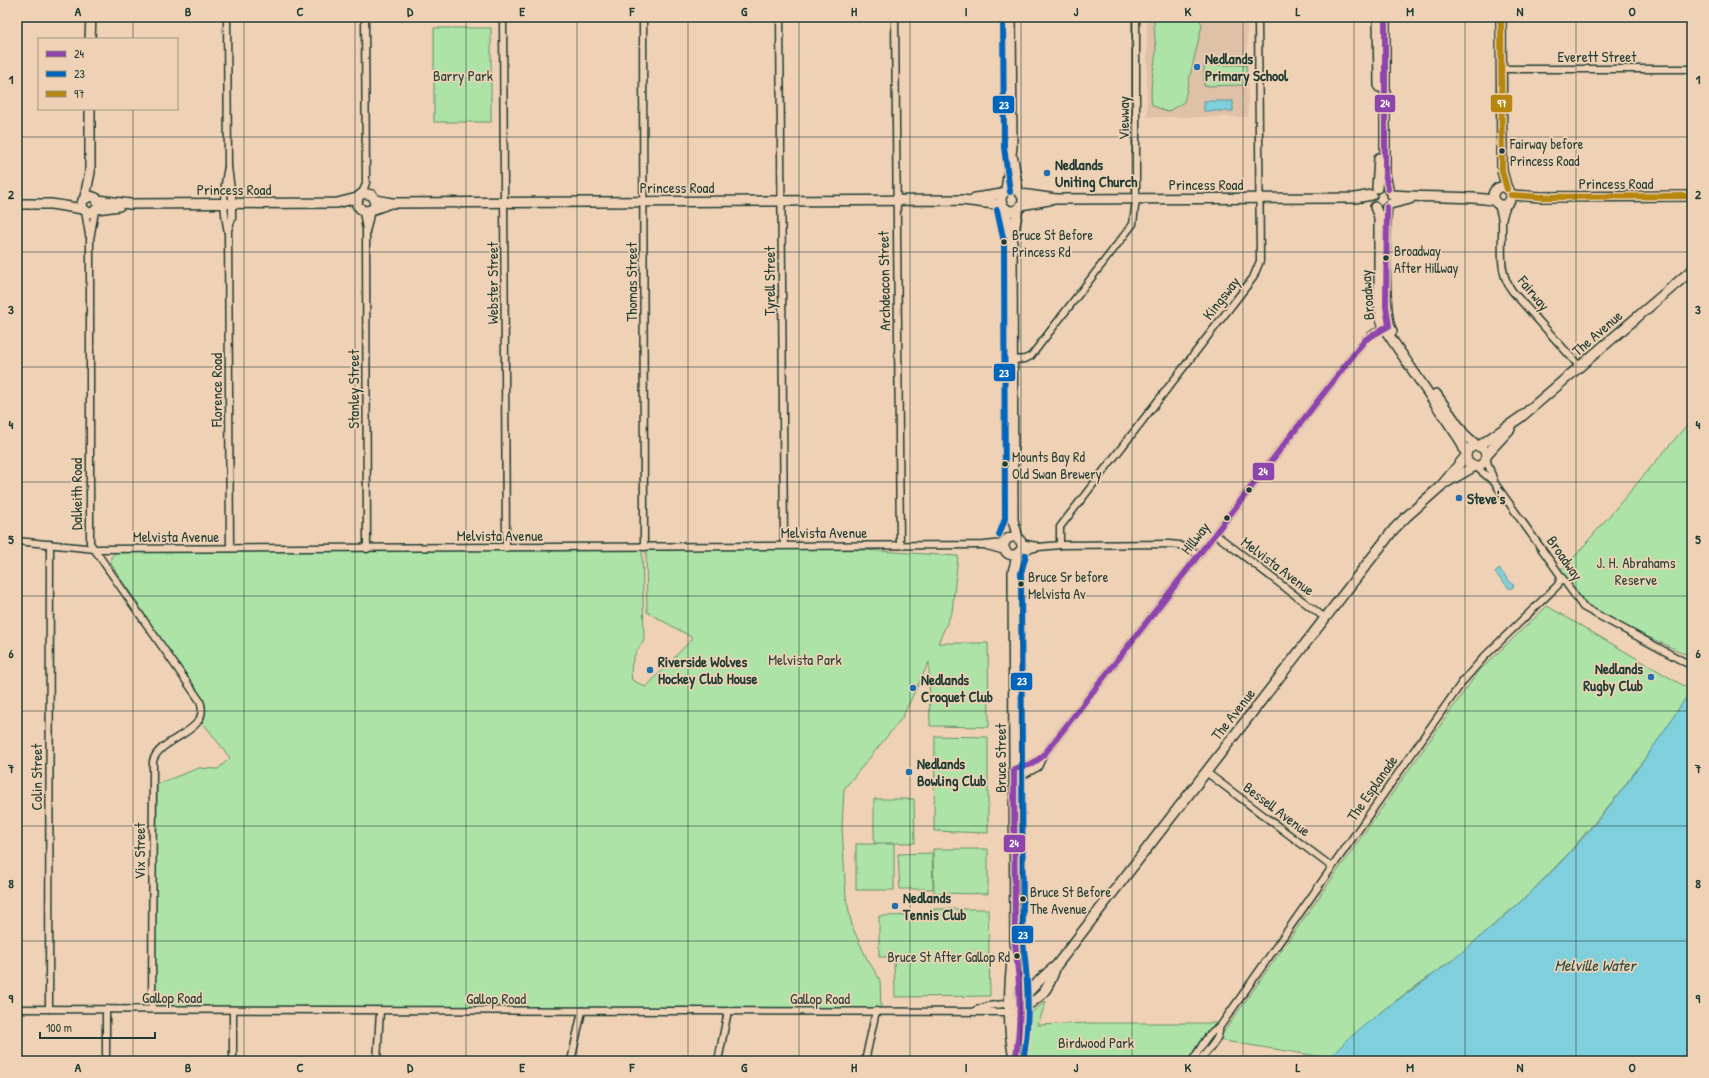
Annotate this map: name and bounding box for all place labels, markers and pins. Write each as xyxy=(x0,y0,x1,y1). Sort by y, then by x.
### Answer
place label: Nedlands Primary School xyxy=(1205,48,1289,87)
marker: Nedlands Primary School xyxy=(1192,62,1202,72)
place label: Fairway before Princess Road xyxy=(1509,134,1584,170)
marker: Fairway before Princess Road xyxy=(1497,146,1507,156)
place label: Nedlands Uniting Church xyxy=(1055,154,1138,193)
marker: Nedlands Uniting Church xyxy=(1042,168,1052,178)
place label: Bruce St Before Princess Rd xyxy=(1012,225,1094,261)
marker: Bruce St Before Princess Rd xyxy=(999,237,1009,247)
place label: Broadway After Hillway xyxy=(1394,241,1459,278)
marker: Broadway After Hillway xyxy=(1381,253,1391,263)
place label: Mounts Bay Rd Old Swan Brewery xyxy=(1012,447,1102,484)
marker: Mounts Bay Rd Old Swan Brewery xyxy=(1000,459,1010,469)
unlabelled marker xyxy=(1244,485,1254,495)
place label: Steve's xyxy=(1467,488,1505,509)
marker: Steve's xyxy=(1454,493,1464,503)
unlabelled marker xyxy=(1222,513,1232,523)
place label: Bruce Sr before Melvista Av xyxy=(1028,567,1109,603)
marker: Bruce Sr before Melvista Av xyxy=(1016,579,1026,589)
place label: Riverside Wolves Hockey Club House xyxy=(658,651,758,690)
place label: Nedlands Rugby Club xyxy=(1583,658,1643,697)
marker: Riverside Wolves Hockey Club House xyxy=(645,665,655,675)
place label: Nedlands Croquet Club xyxy=(921,669,993,708)
marker: Nedlands Rugby Club xyxy=(1646,672,1656,682)
marker: Nedlands Croquet Club xyxy=(908,683,918,693)
place label: Nedlands Bowling Club xyxy=(917,753,986,792)
marker: Nedlands Bowling Club xyxy=(904,767,914,777)
place label: Bruce St Before The Avenue xyxy=(1030,882,1112,918)
place label: Nedlands Tennis Club xyxy=(902,887,967,925)
marker: Bruce St Before The Avenue xyxy=(1018,894,1028,904)
marker: Nedlands Tennis Club xyxy=(890,901,900,911)
place label: Bruce St After Gallop Rd xyxy=(887,947,1011,967)
marker: Bruce St After Gallop Rd xyxy=(1012,951,1022,961)

